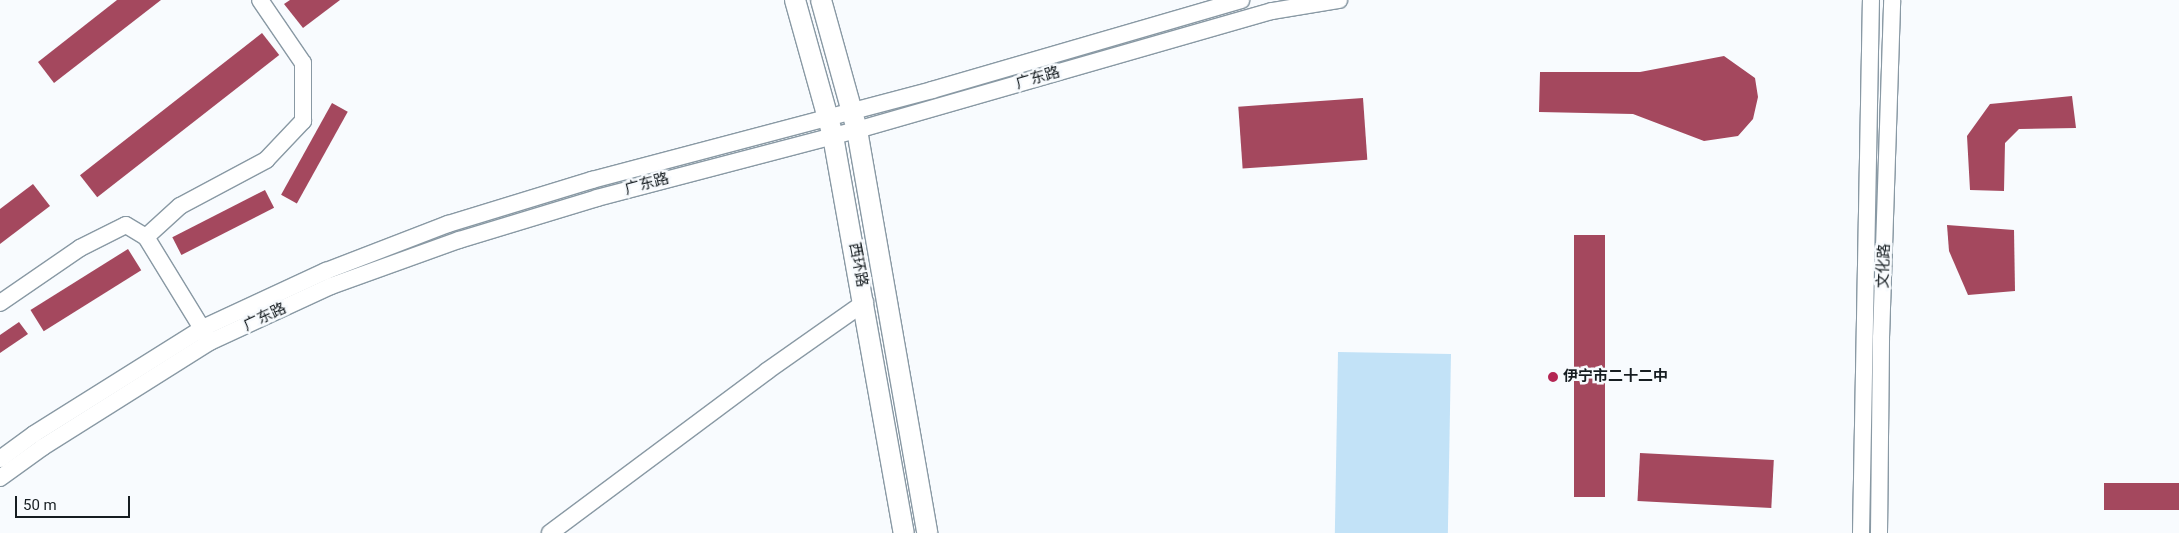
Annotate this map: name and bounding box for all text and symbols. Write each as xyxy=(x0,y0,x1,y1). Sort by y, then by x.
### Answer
street label: 广东路 xyxy=(1014,63,1062,93)
street label: 广东路 xyxy=(623,169,671,199)
street label: 西环路 xyxy=(845,241,871,289)
street label: 文化路 xyxy=(1874,243,1894,289)
street label: 广东路 xyxy=(241,299,289,335)
place label: 伊宁市二十二中 xyxy=(1563,368,1668,386)
marker: 伊宁市二十二中 xyxy=(1547,371,1559,383)
scale bar xyxy=(18,486,132,518)
text: 50 m xyxy=(23,496,57,514)

